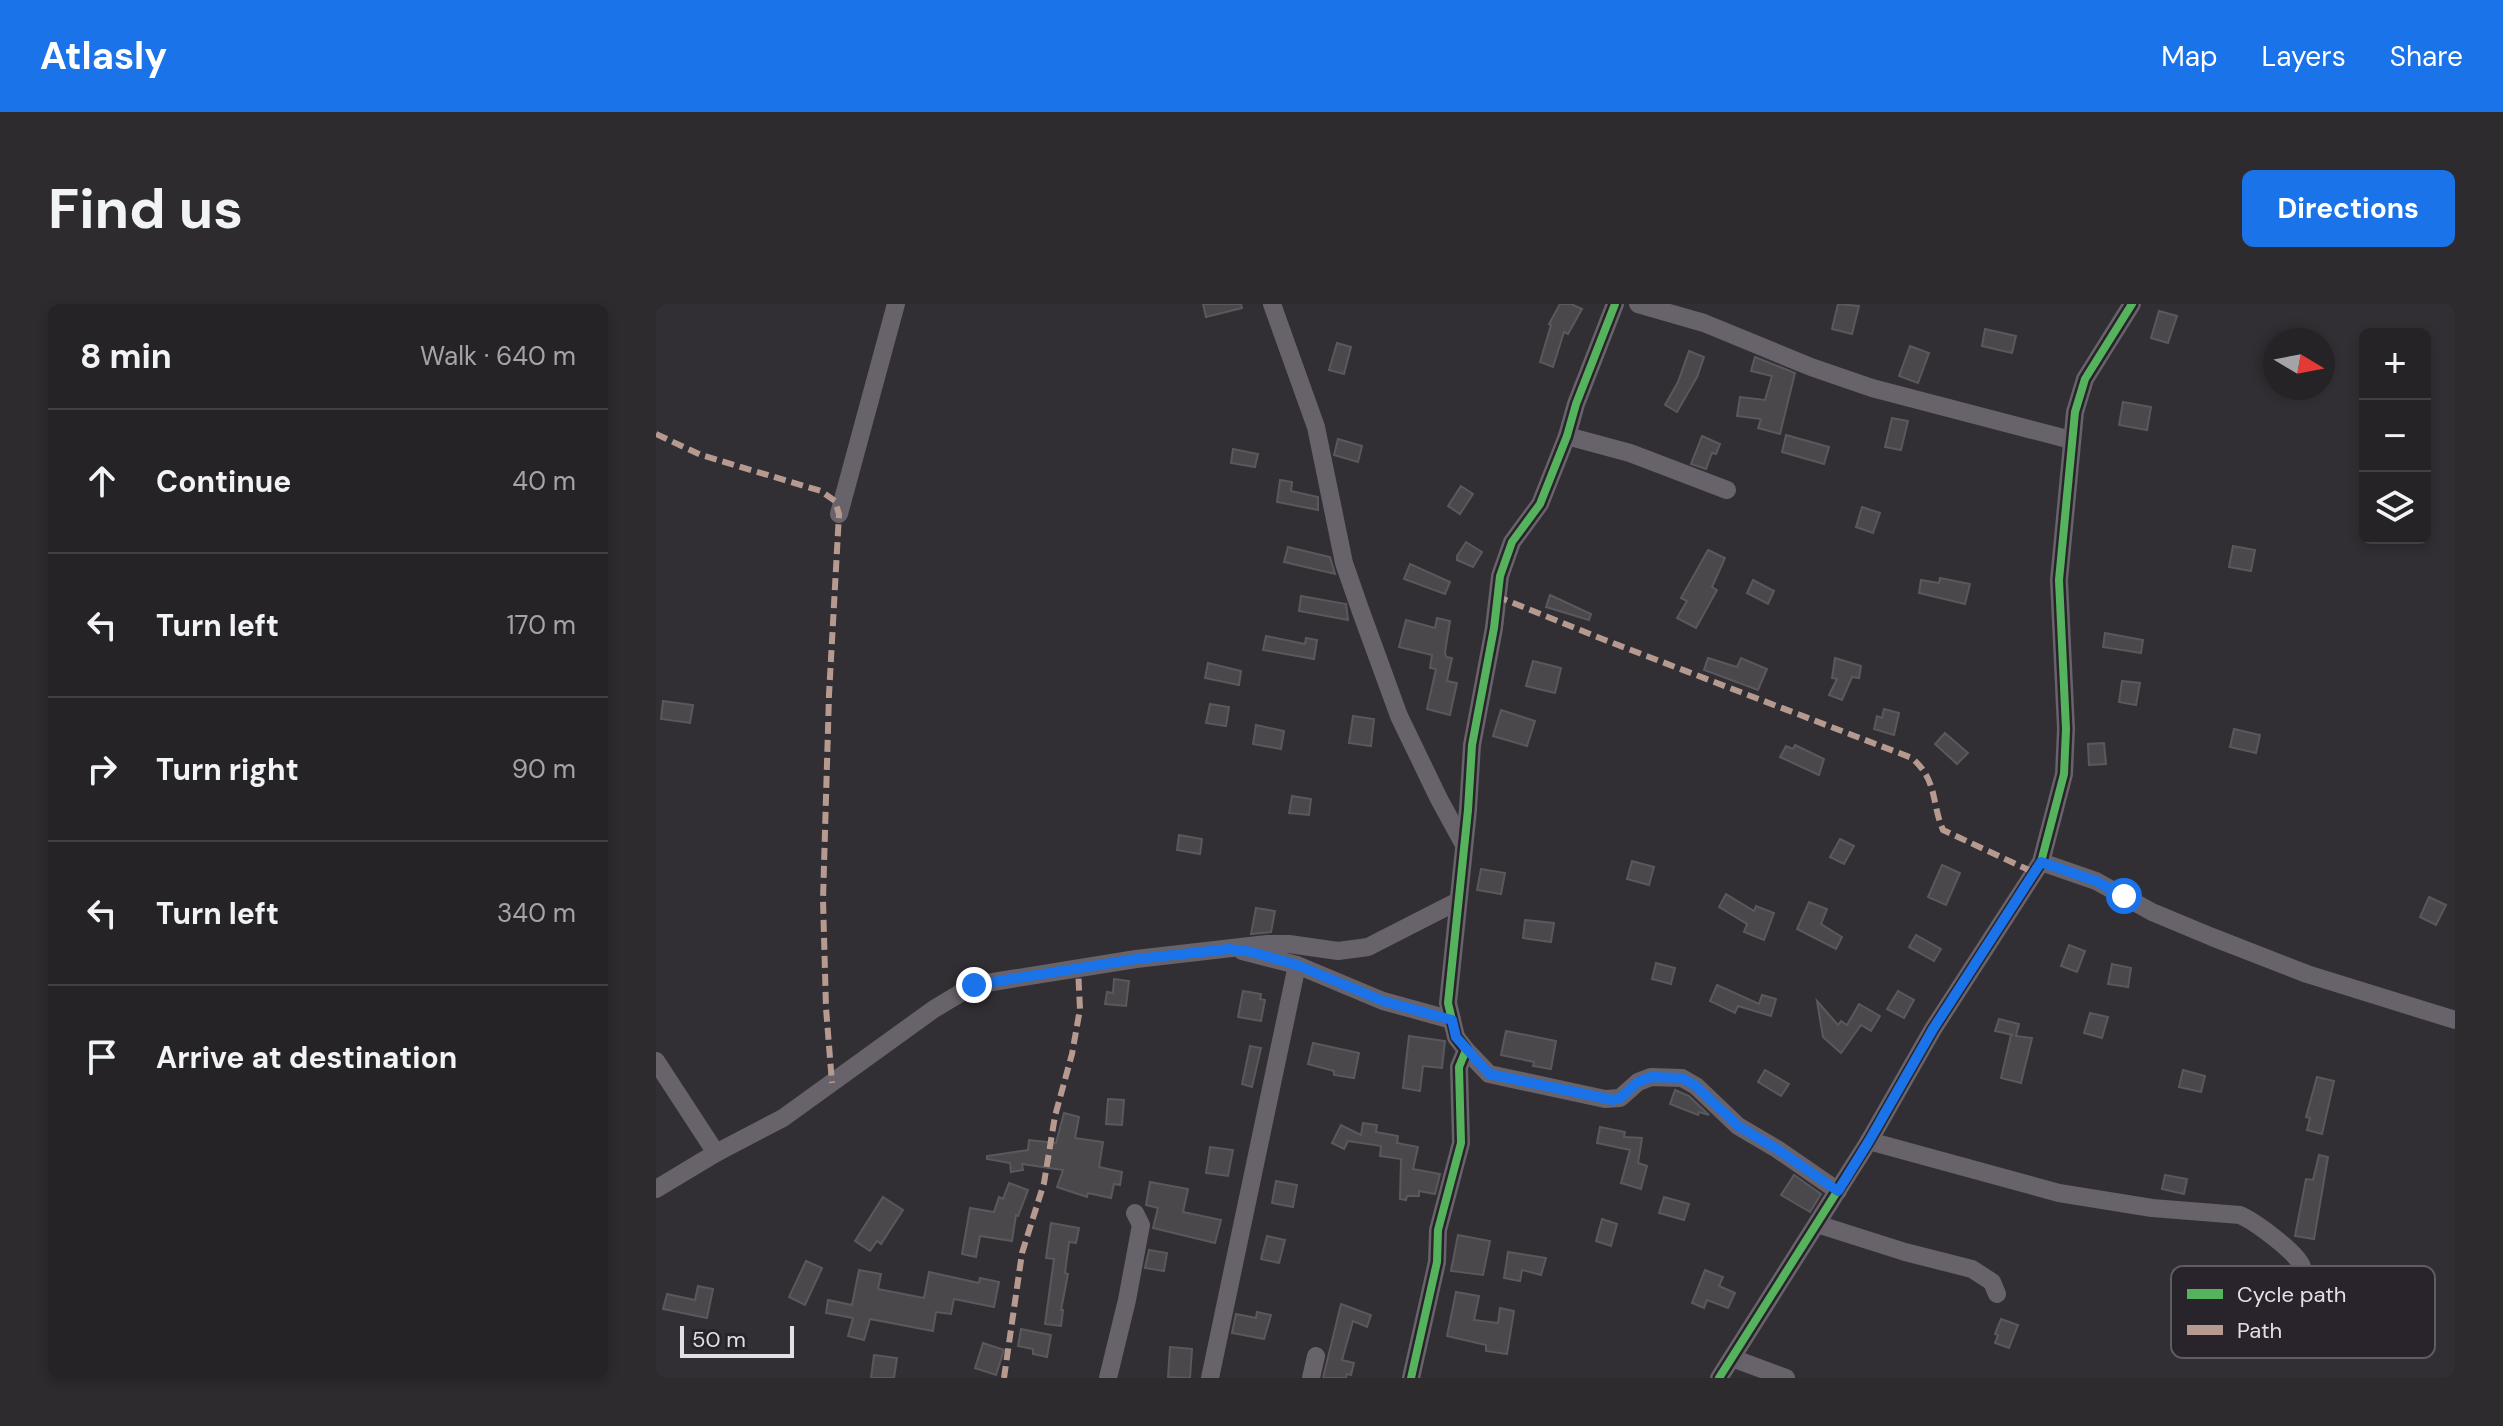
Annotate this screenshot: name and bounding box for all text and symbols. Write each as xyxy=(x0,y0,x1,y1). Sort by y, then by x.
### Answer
text: Atlasly xyxy=(40,31,167,81)
text: Map xyxy=(2161,38,2218,75)
text: Layers xyxy=(2262,38,2346,75)
text: Share xyxy=(2390,38,2463,75)
button: Directions xyxy=(2242,170,2455,247)
text: Find us xyxy=(48,172,243,245)
north arrow xyxy=(2263,328,2335,400)
map controls xyxy=(2359,328,2431,544)
button: + xyxy=(2359,328,2431,400)
text: 8 min xyxy=(80,334,172,379)
text: Walk · 640 m xyxy=(420,339,576,373)
button: − xyxy=(2359,400,2431,472)
icon: ahead xyxy=(80,459,124,503)
text: Continue xyxy=(156,462,291,501)
text: 40 m xyxy=(512,464,576,498)
button: layers xyxy=(2359,472,2431,544)
icon: left xyxy=(80,603,124,647)
text: Turn left xyxy=(156,606,279,645)
text: 170 m xyxy=(507,608,576,642)
icon: right xyxy=(80,747,124,791)
text: Turn right xyxy=(156,750,299,789)
text: 90 m xyxy=(512,752,576,786)
route start xyxy=(2106,878,2142,914)
icon: left xyxy=(80,891,124,935)
text: Turn left xyxy=(156,894,279,933)
text: 340 m xyxy=(497,896,576,930)
route end xyxy=(956,967,992,1003)
icon: arrive xyxy=(80,1035,124,1079)
text: Arrive at destination xyxy=(156,1038,457,1077)
legend xyxy=(2171,1266,2435,1358)
text: Cycle path xyxy=(2237,1280,2347,1309)
text: Path xyxy=(2237,1316,2282,1345)
scale bar xyxy=(680,1322,794,1358)
text: 50 m xyxy=(692,1325,746,1354)

